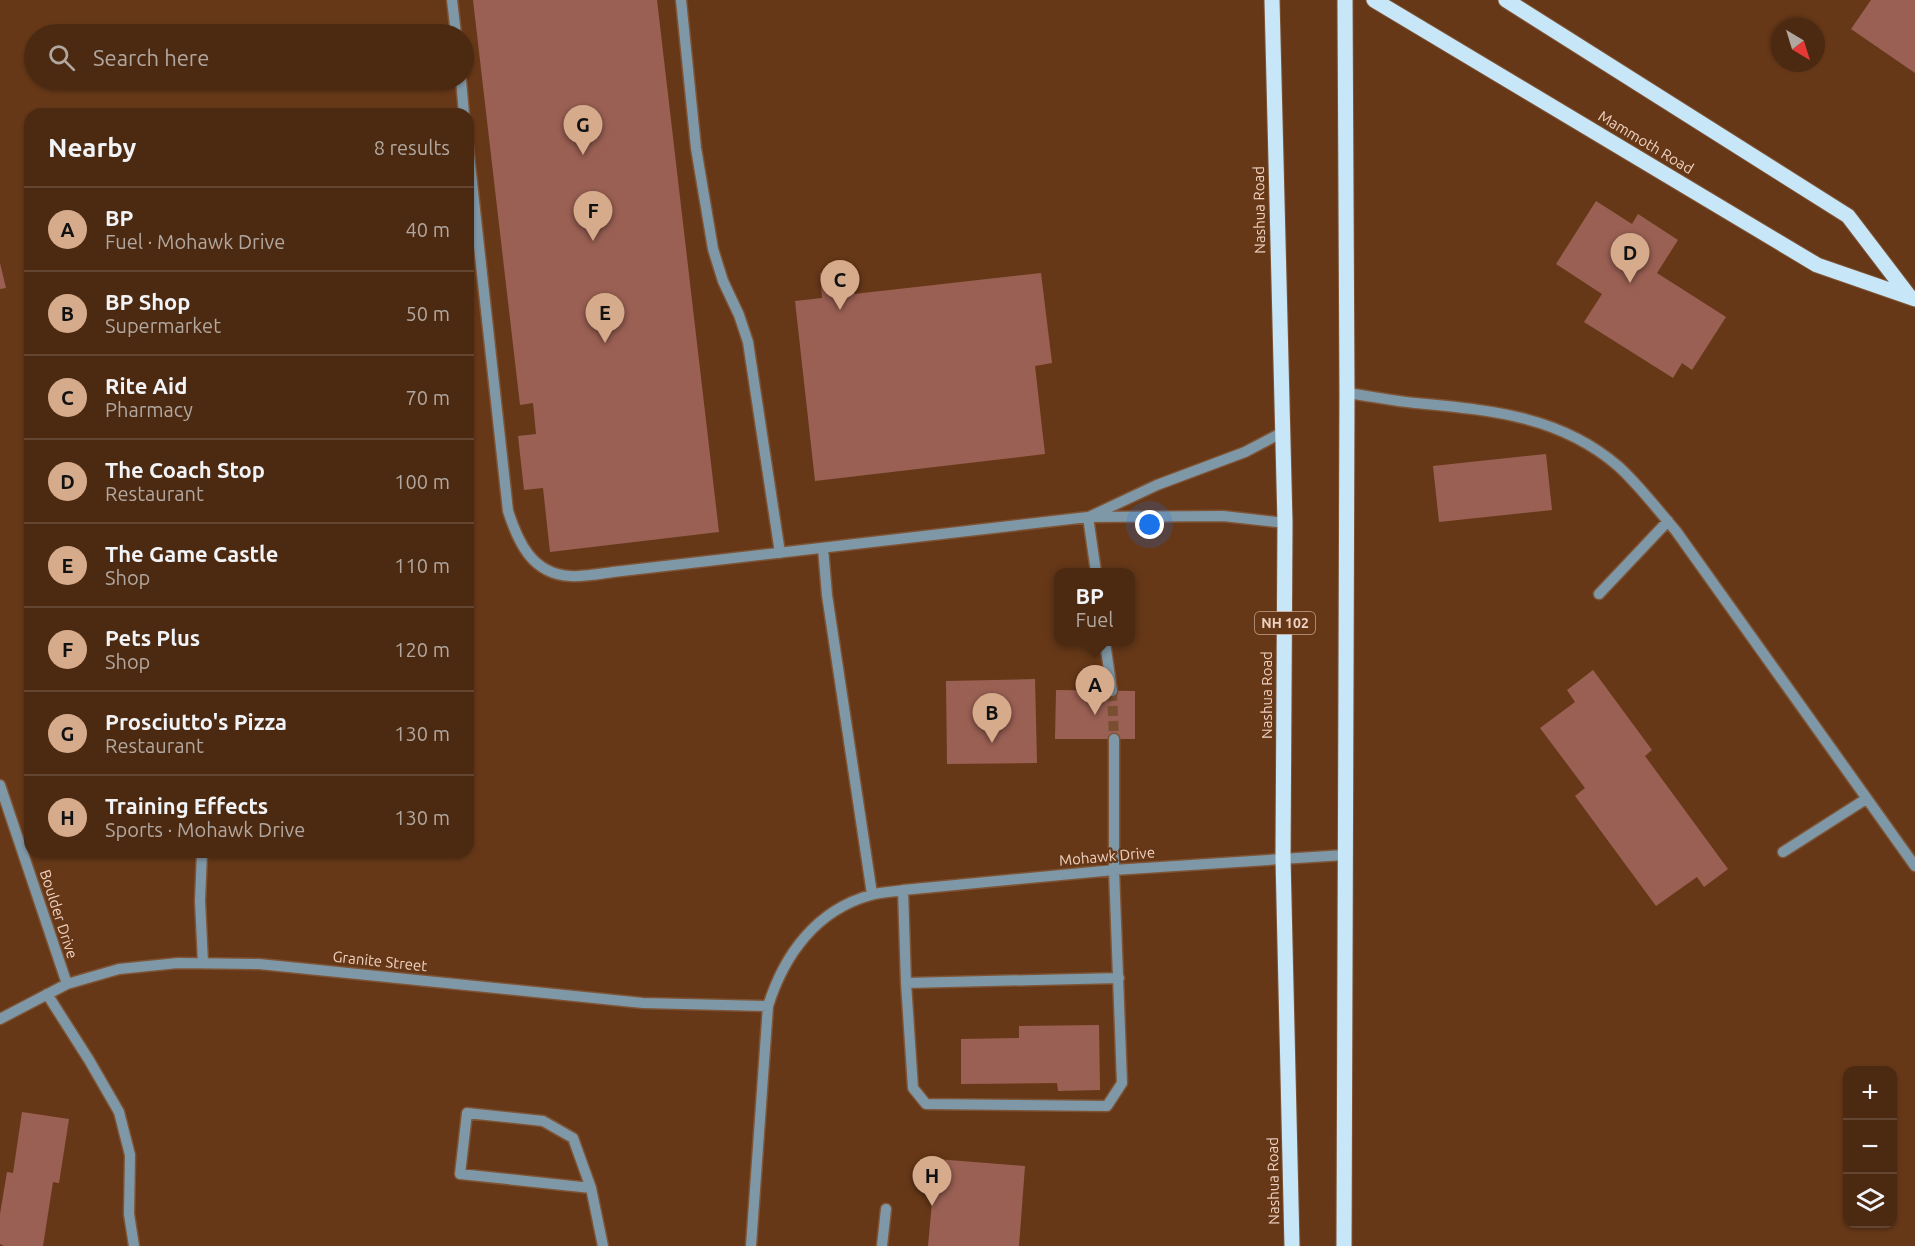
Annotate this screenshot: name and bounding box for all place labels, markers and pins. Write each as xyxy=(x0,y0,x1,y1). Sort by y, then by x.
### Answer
pin: G xyxy=(564,106,602,155)
pin: F xyxy=(574,192,612,241)
pin: D xyxy=(1610,234,1650,283)
pin: C xyxy=(820,260,860,310)
pin: E xyxy=(586,294,624,343)
pin: A xyxy=(1076,666,1114,715)
pin: B xyxy=(972,694,1012,743)
pin: H xyxy=(912,1156,952,1206)

